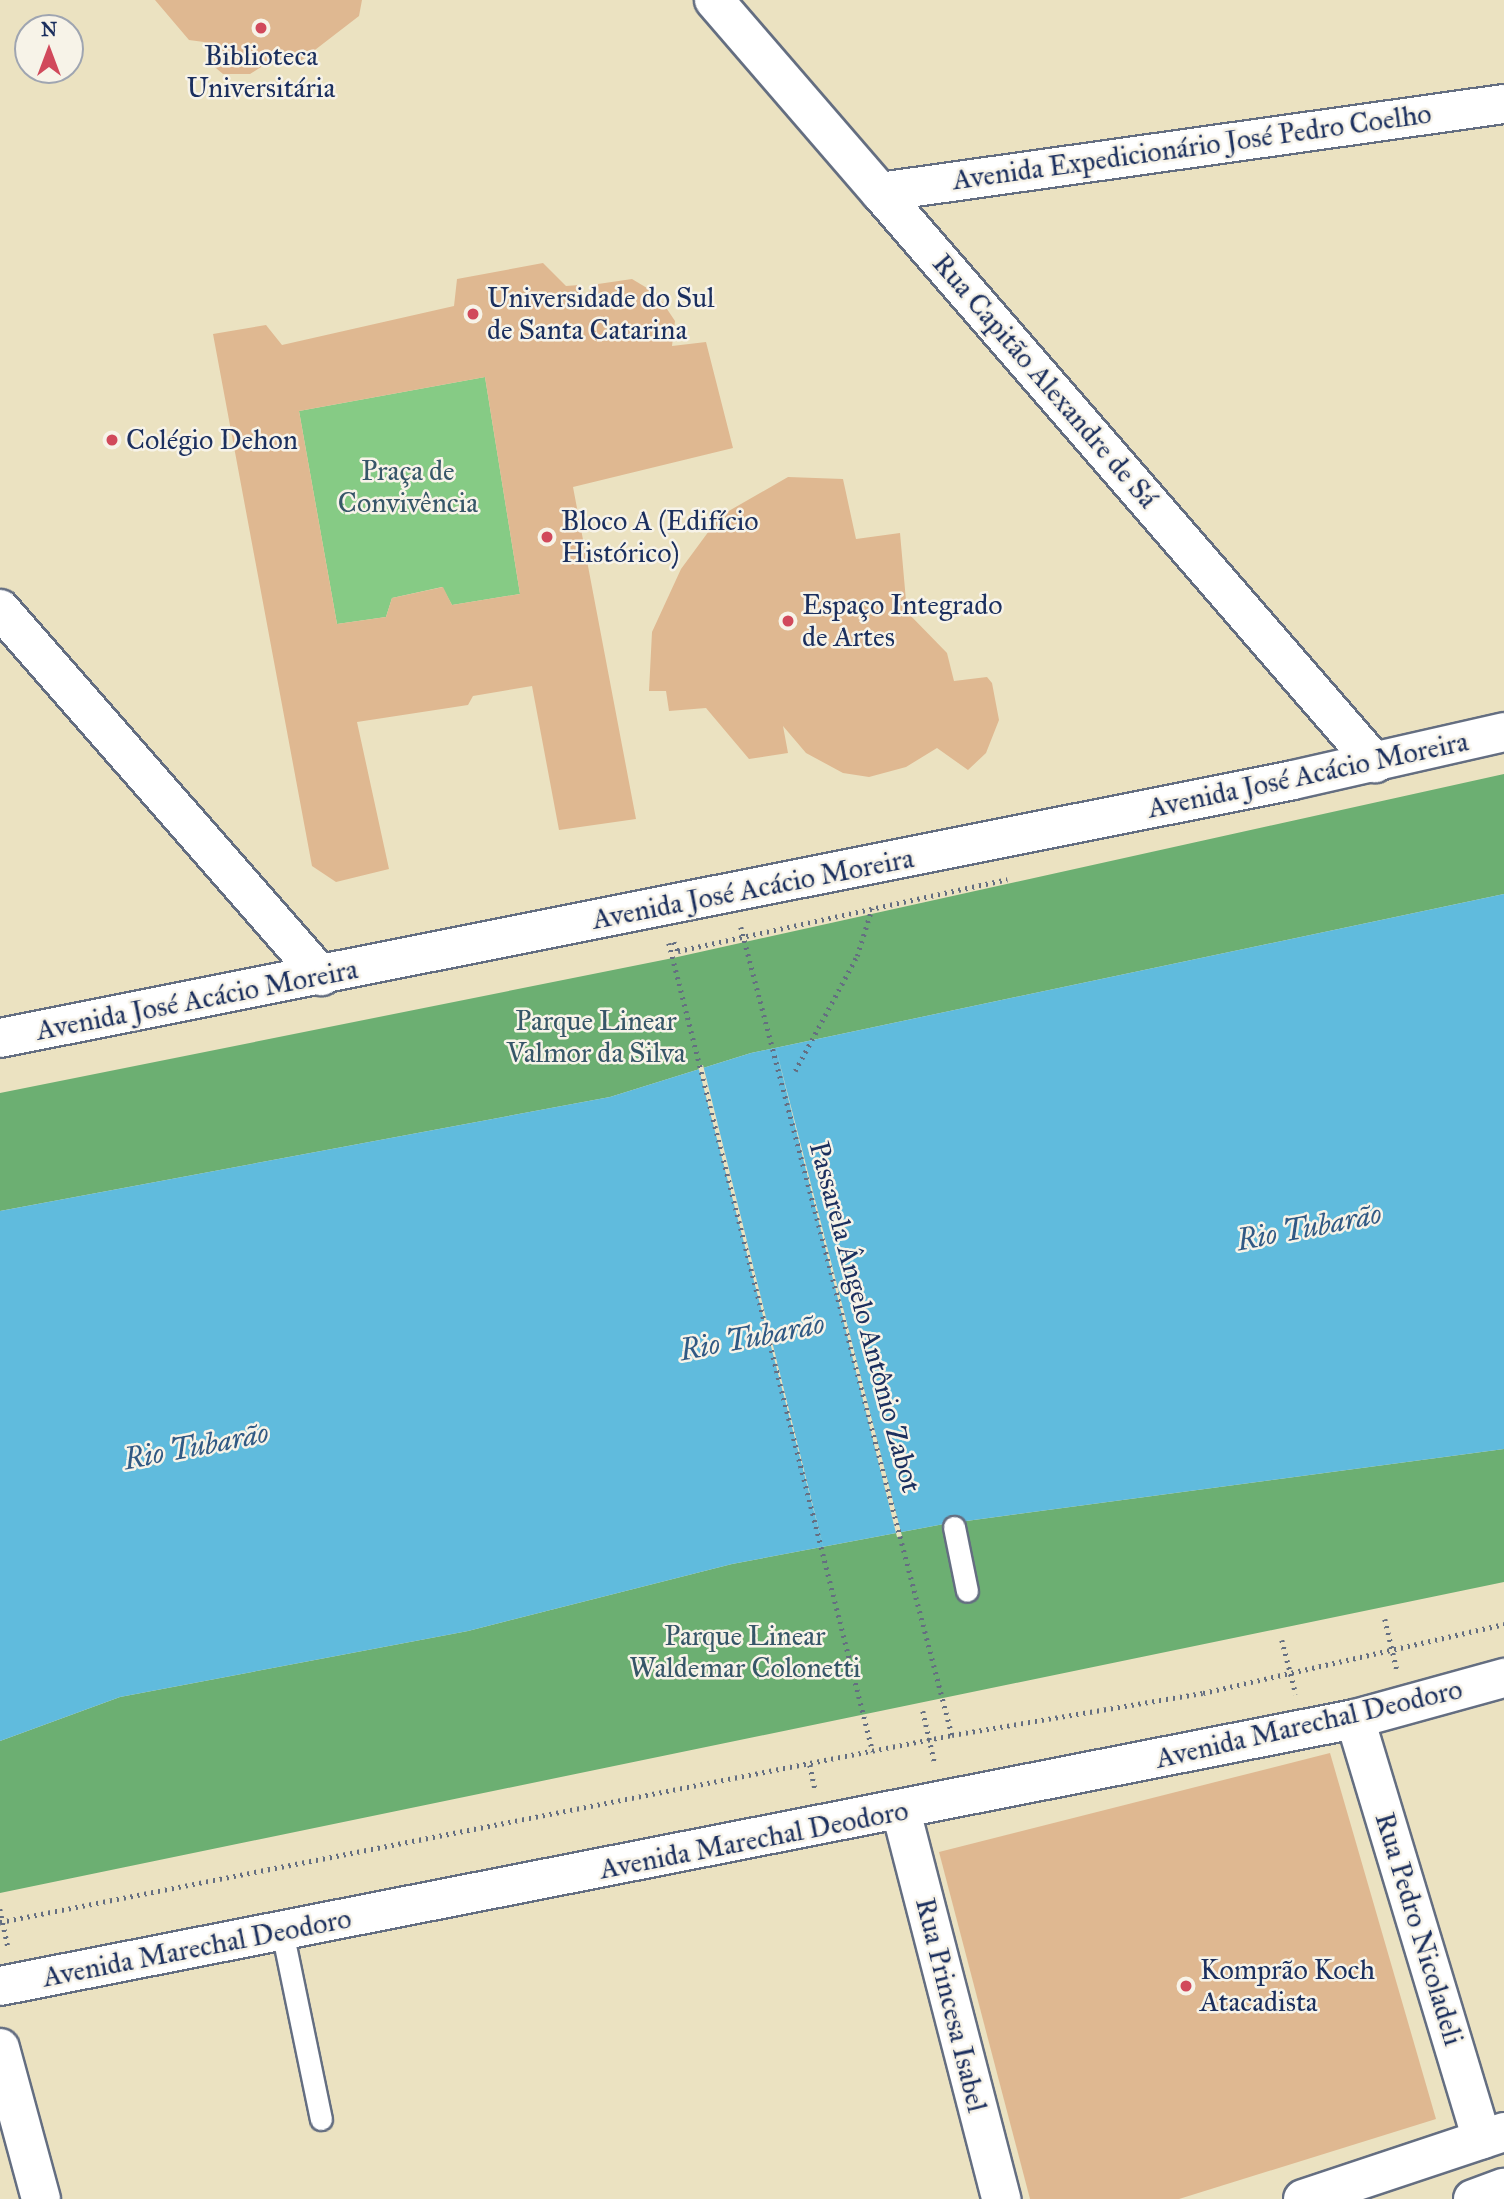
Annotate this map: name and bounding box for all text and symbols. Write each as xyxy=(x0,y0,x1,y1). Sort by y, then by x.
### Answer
north arrow xyxy=(14,14,84,84)
text: N xyxy=(41,18,57,41)
marker: Biblioteca Universitária xyxy=(253,20,269,36)
place label: Biblioteca Universitária xyxy=(187,39,335,105)
street label: Avenida Expedicionário José Pedro Coelho xyxy=(950,97,1434,197)
street label: Rua Capitão Alexandre de Sá xyxy=(925,247,1165,515)
place label: Universidade do Sul de Santa Catarina xyxy=(487,281,715,347)
marker: Universidade do Sul de Santa Catarina xyxy=(465,306,481,322)
place label: Colégio Dehon xyxy=(126,423,298,457)
marker: Colégio Dehon xyxy=(104,432,120,448)
park label: Praça de Convivência xyxy=(338,454,478,520)
place label: Bloco A (Edifício Histórico) xyxy=(561,504,759,570)
marker: Bloco A (Edifício Histórico) xyxy=(539,529,555,545)
place label: Espaço Integrado de Artes xyxy=(802,588,1003,654)
marker: Espaço Integrado de Artes xyxy=(780,613,796,629)
street label: Avenida José Acácio Moreira xyxy=(1145,725,1471,825)
street label: Avenida José Acácio Moreira xyxy=(589,841,917,937)
street label: Avenida José Acácio Moreira xyxy=(33,952,361,1048)
park label: Parque Linear Valmor da Silva xyxy=(506,1004,686,1070)
street label: Passarela Ângelo Antônio Zabot xyxy=(802,1138,928,1496)
water label: Rio Tubarão xyxy=(1233,1195,1385,1259)
water label: Rio Tubarão xyxy=(676,1305,828,1369)
water label: Rio Tubarão xyxy=(120,1414,272,1478)
park label: Parque Linear Waldemar Colonetti xyxy=(629,1619,861,1685)
street label: Avenida Marechal Deodoro xyxy=(1152,1672,1466,1776)
street label: Avenida Marechal Deodoro xyxy=(597,1794,911,1886)
street label: Rua Pedro Nicoladeli xyxy=(1368,1809,1470,2049)
street label: Rua Princesa Isabel xyxy=(908,1894,994,2116)
street label: Avenida Marechal Deodoro xyxy=(40,1902,354,1994)
place label: Komprão Koch Atacadista xyxy=(1200,1953,1375,2019)
marker: Komprão Koch Atacadista xyxy=(1178,1978,1194,1994)

